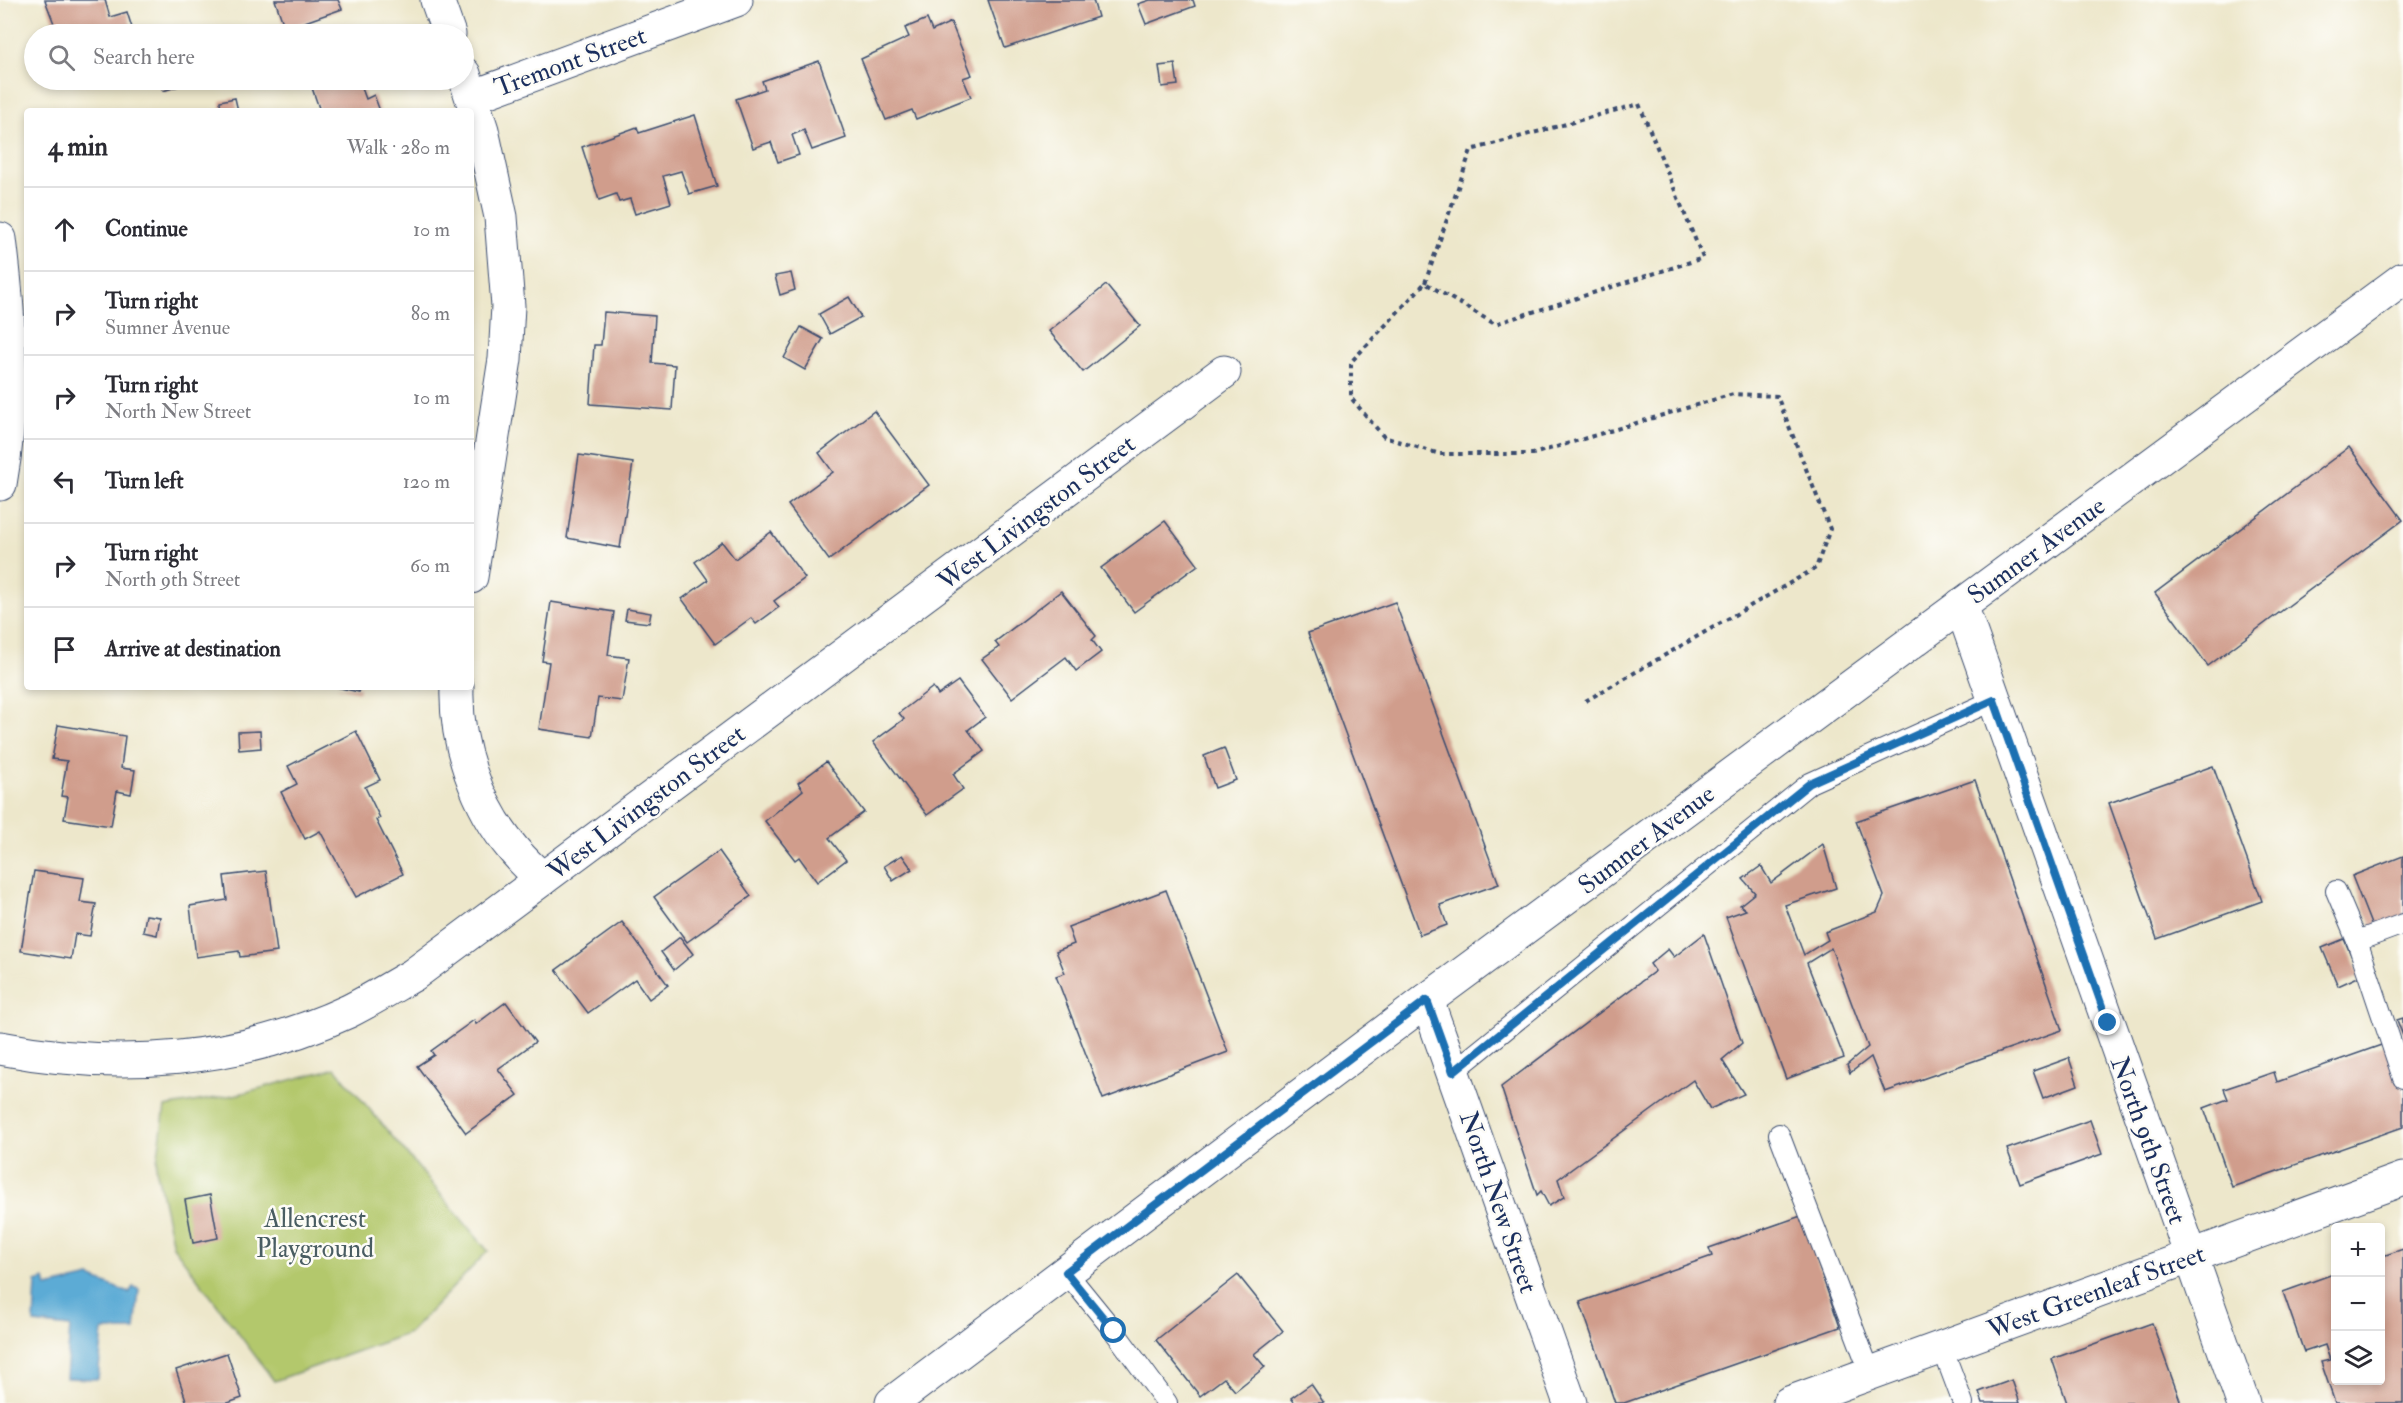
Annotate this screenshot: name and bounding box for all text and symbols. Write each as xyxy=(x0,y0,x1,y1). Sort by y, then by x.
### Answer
street label: Tremont Street xyxy=(490,20,651,104)
search box xyxy=(24,24,474,90)
icon: search xyxy=(45,41,78,74)
text: Search here xyxy=(93,43,195,71)
text: 4 min xyxy=(48,131,108,163)
text: Walk · 280 m xyxy=(347,135,450,160)
icon: ahead xyxy=(48,213,81,246)
text: Continue xyxy=(105,215,188,243)
text: 10 m xyxy=(413,217,450,242)
text: Turn right xyxy=(105,287,198,315)
icon: right xyxy=(48,297,81,330)
text: 80 m xyxy=(411,301,450,326)
text: Sumner Avenue xyxy=(105,315,230,340)
text: Turn right xyxy=(105,371,198,399)
icon: right xyxy=(48,381,81,414)
text: 10 m xyxy=(413,385,450,410)
text: North New Street xyxy=(105,399,251,424)
street label: West Livingston Street xyxy=(931,428,1142,598)
icon: left xyxy=(48,465,81,498)
text: Turn left xyxy=(105,467,184,495)
text: 120 m xyxy=(403,469,450,494)
street label: Sumner Avenue xyxy=(1961,490,2112,612)
text: Turn right xyxy=(105,539,198,567)
icon: right xyxy=(48,549,81,582)
text: 60 m xyxy=(410,553,450,578)
text: North 9th Street xyxy=(105,567,240,592)
icon: arrive xyxy=(48,633,81,666)
text: Arrive at destination xyxy=(105,635,281,663)
street label: West Livingston Street xyxy=(541,718,752,888)
street label: Sumner Avenue xyxy=(1572,778,1721,902)
route end xyxy=(2094,1009,2120,1035)
street label: North 9th Street xyxy=(2103,1052,2193,1228)
street label: North New Street xyxy=(1452,1107,1544,1297)
park label: Allencrest Playground xyxy=(256,1203,374,1265)
map controls xyxy=(2331,1223,2385,1385)
button: + xyxy=(2331,1223,2385,1277)
street label: West Greenleaf Street xyxy=(1982,1238,2209,1346)
button: − xyxy=(2331,1277,2385,1331)
route start xyxy=(1100,1317,1126,1343)
button: layers xyxy=(2331,1331,2385,1385)

